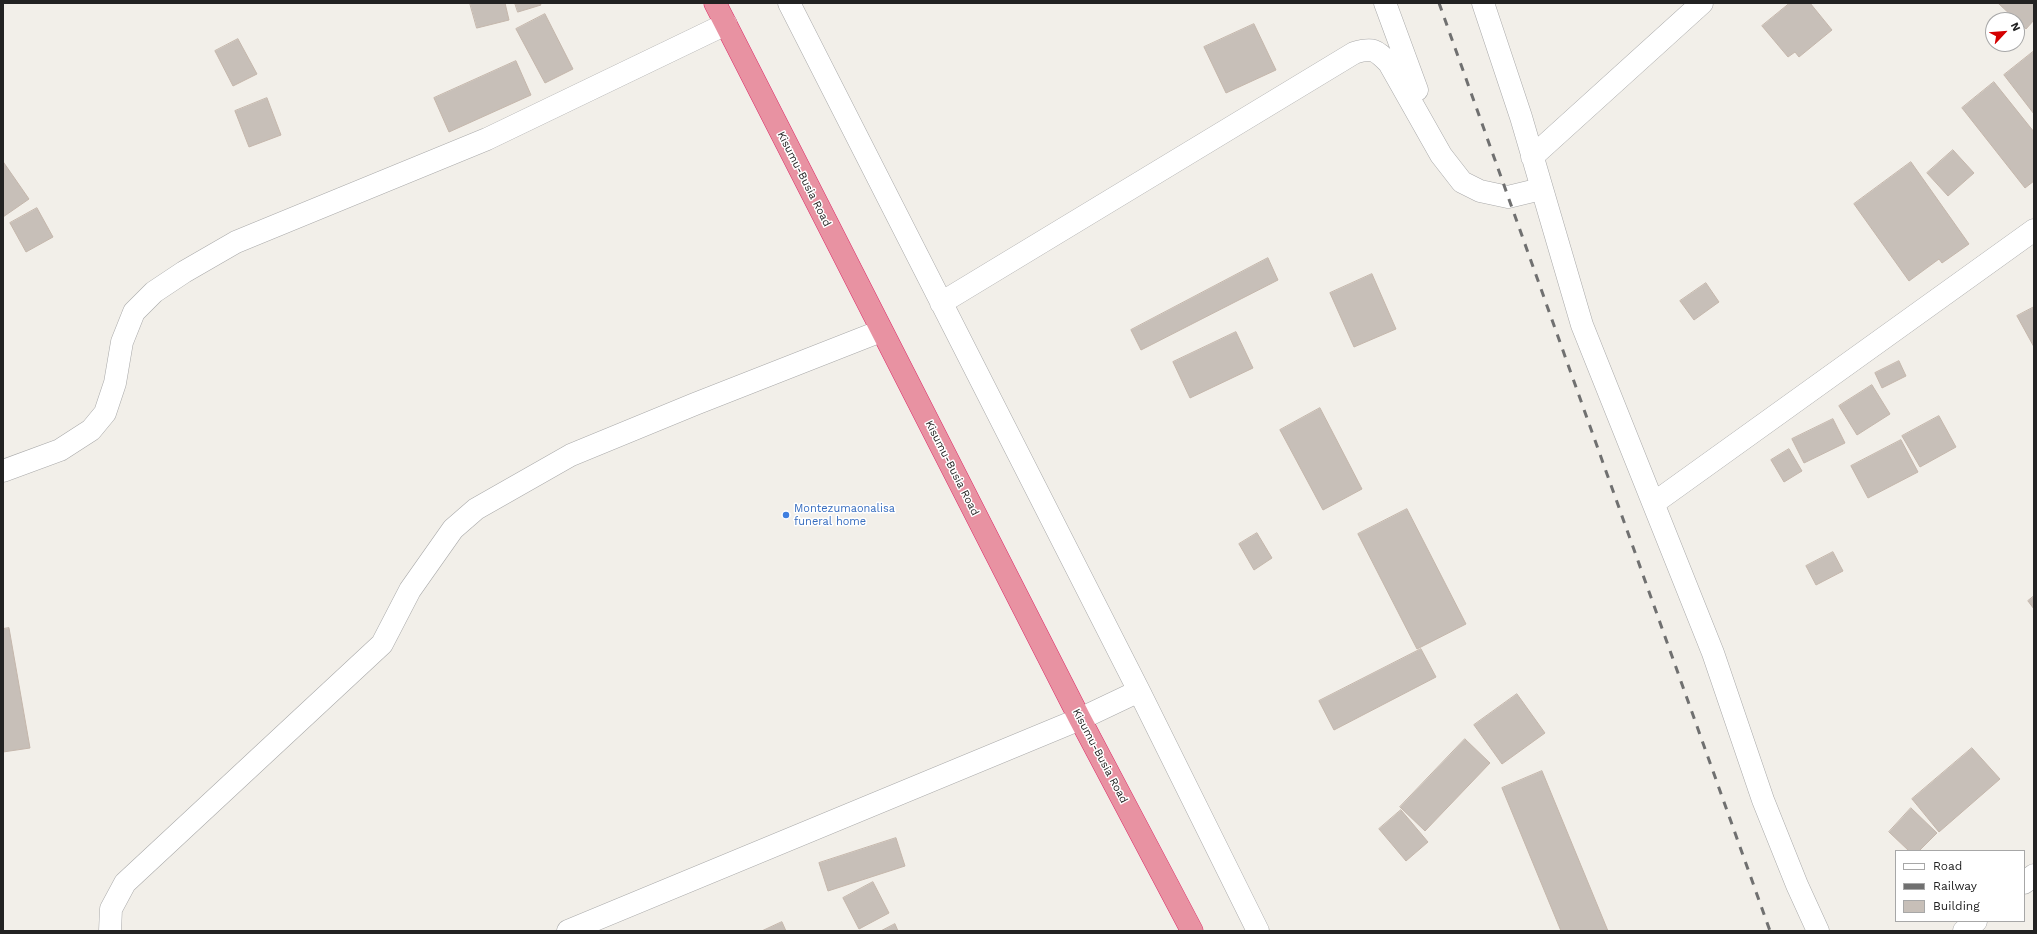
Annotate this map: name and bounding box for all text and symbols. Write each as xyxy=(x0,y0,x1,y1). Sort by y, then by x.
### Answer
north arrow xyxy=(1985,12,2025,52)
text: N xyxy=(2008,20,2023,33)
street label: Kisumu-Busia Road xyxy=(774,129,834,229)
street label: Kisumu-Busia Road xyxy=(922,418,982,518)
place label: Montezumaonalisa funeral home xyxy=(794,502,895,528)
marker: Montezumaonalisa funeral home xyxy=(781,510,791,520)
street label: Kisumu-Busia Road xyxy=(1069,706,1131,806)
legend xyxy=(1895,850,2025,922)
text: Road xyxy=(1933,859,1962,873)
text: Railway xyxy=(1933,879,1977,893)
text: Building xyxy=(1933,899,1980,913)

